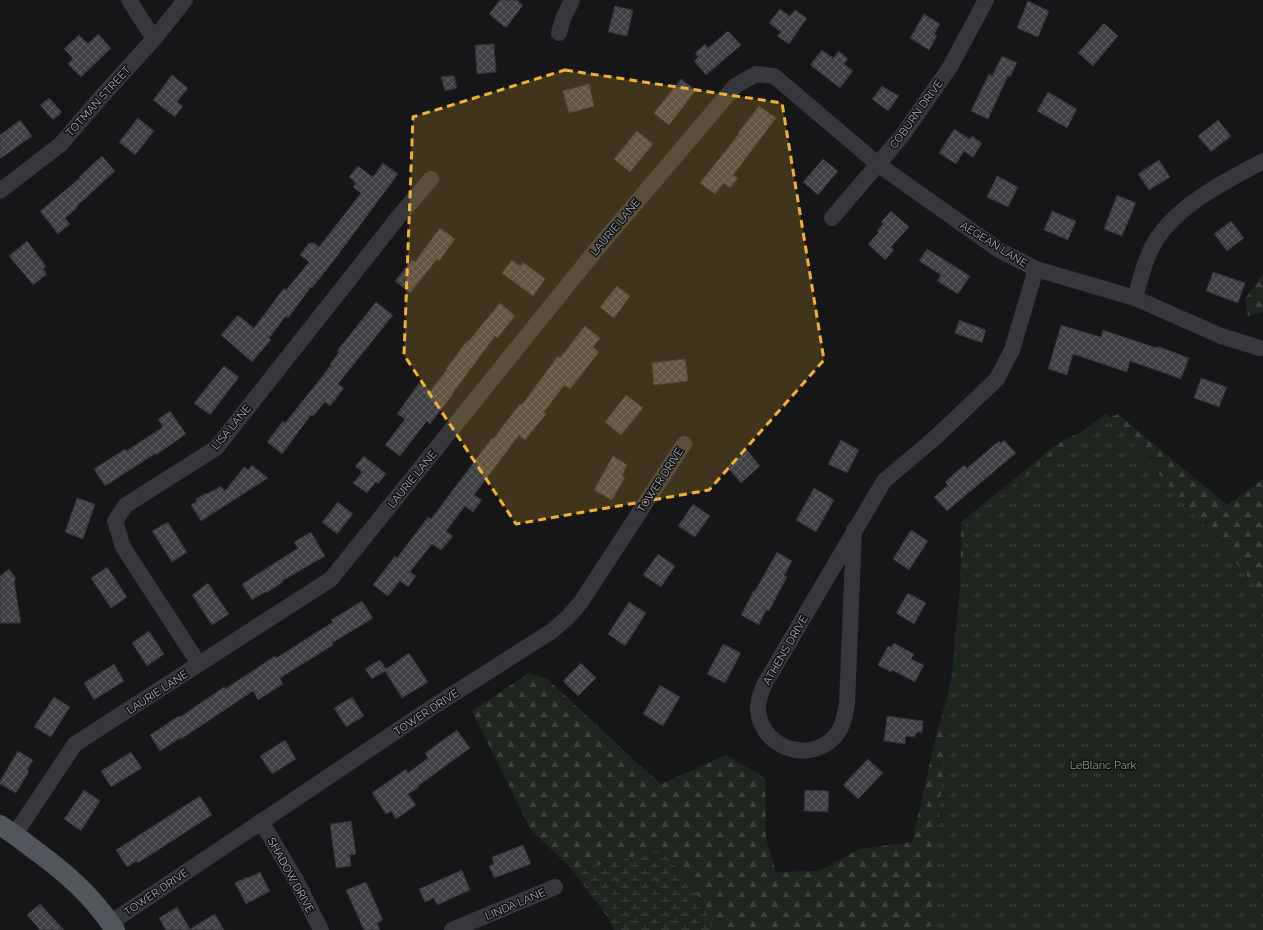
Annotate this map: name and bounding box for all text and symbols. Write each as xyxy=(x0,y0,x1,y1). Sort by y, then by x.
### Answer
street label: TOTMAN STREET xyxy=(63,63,134,139)
street label: COBURN DRIVE xyxy=(887,77,946,151)
street label: LAURIE LANE xyxy=(588,196,643,258)
street label: AEGEAN LANE xyxy=(958,219,1030,270)
street label: LISA LANE xyxy=(209,402,254,452)
street label: TOWER DRIVE xyxy=(635,445,686,515)
street label: LAURIE LANE xyxy=(385,448,440,511)
street label: ATHENS DRIVE xyxy=(760,613,811,687)
street label: LAURIE LANE xyxy=(124,668,191,717)
street label: TOWER DRIVE xyxy=(391,687,461,738)
park label: LeBlanc Park xyxy=(1070,759,1137,772)
street label: SHADOW DRIVE xyxy=(265,835,317,915)
street label: TOWER DRIVE xyxy=(122,866,191,919)
street label: LINDA LANE xyxy=(483,886,548,923)

